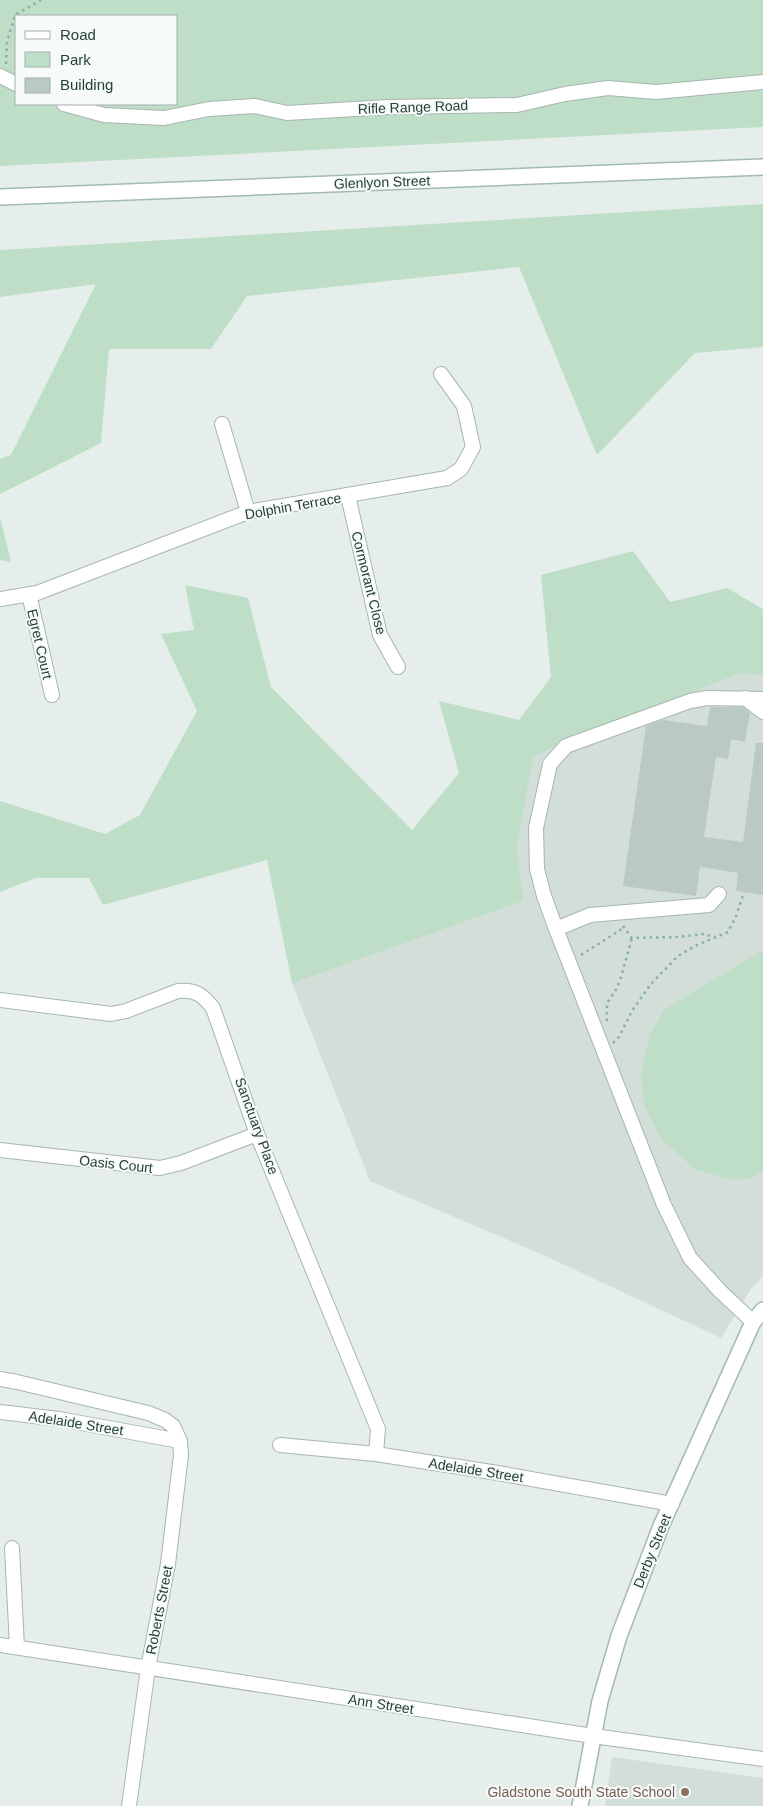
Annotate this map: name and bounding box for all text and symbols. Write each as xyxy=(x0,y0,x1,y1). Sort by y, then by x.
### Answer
legend xyxy=(15,15,178,105)
text: Road xyxy=(60,26,96,43)
text: Park xyxy=(60,51,91,68)
text: Building xyxy=(60,76,113,93)
street label: Rifle Range Road xyxy=(357,97,469,117)
street label: Glenlyon Street xyxy=(334,172,431,192)
street label: Dolphin Terrace xyxy=(243,490,343,522)
street label: Cormorant Close xyxy=(348,530,390,636)
street label: Egret Court xyxy=(24,607,56,681)
street label: Sanctuary Place xyxy=(232,1075,282,1177)
street label: Oasis Court xyxy=(78,1152,154,1176)
street label: Adelaide Street xyxy=(27,1408,125,1438)
street label: Adelaide Street xyxy=(427,1455,525,1485)
street label: Derby Street xyxy=(630,1511,674,1590)
street label: Roberts Street xyxy=(143,1564,175,1656)
street label: Ann Street xyxy=(347,1691,415,1717)
place label: Gladstone South State School xyxy=(487,1784,675,1800)
marker: Gladstone South State School xyxy=(679,1786,691,1798)

